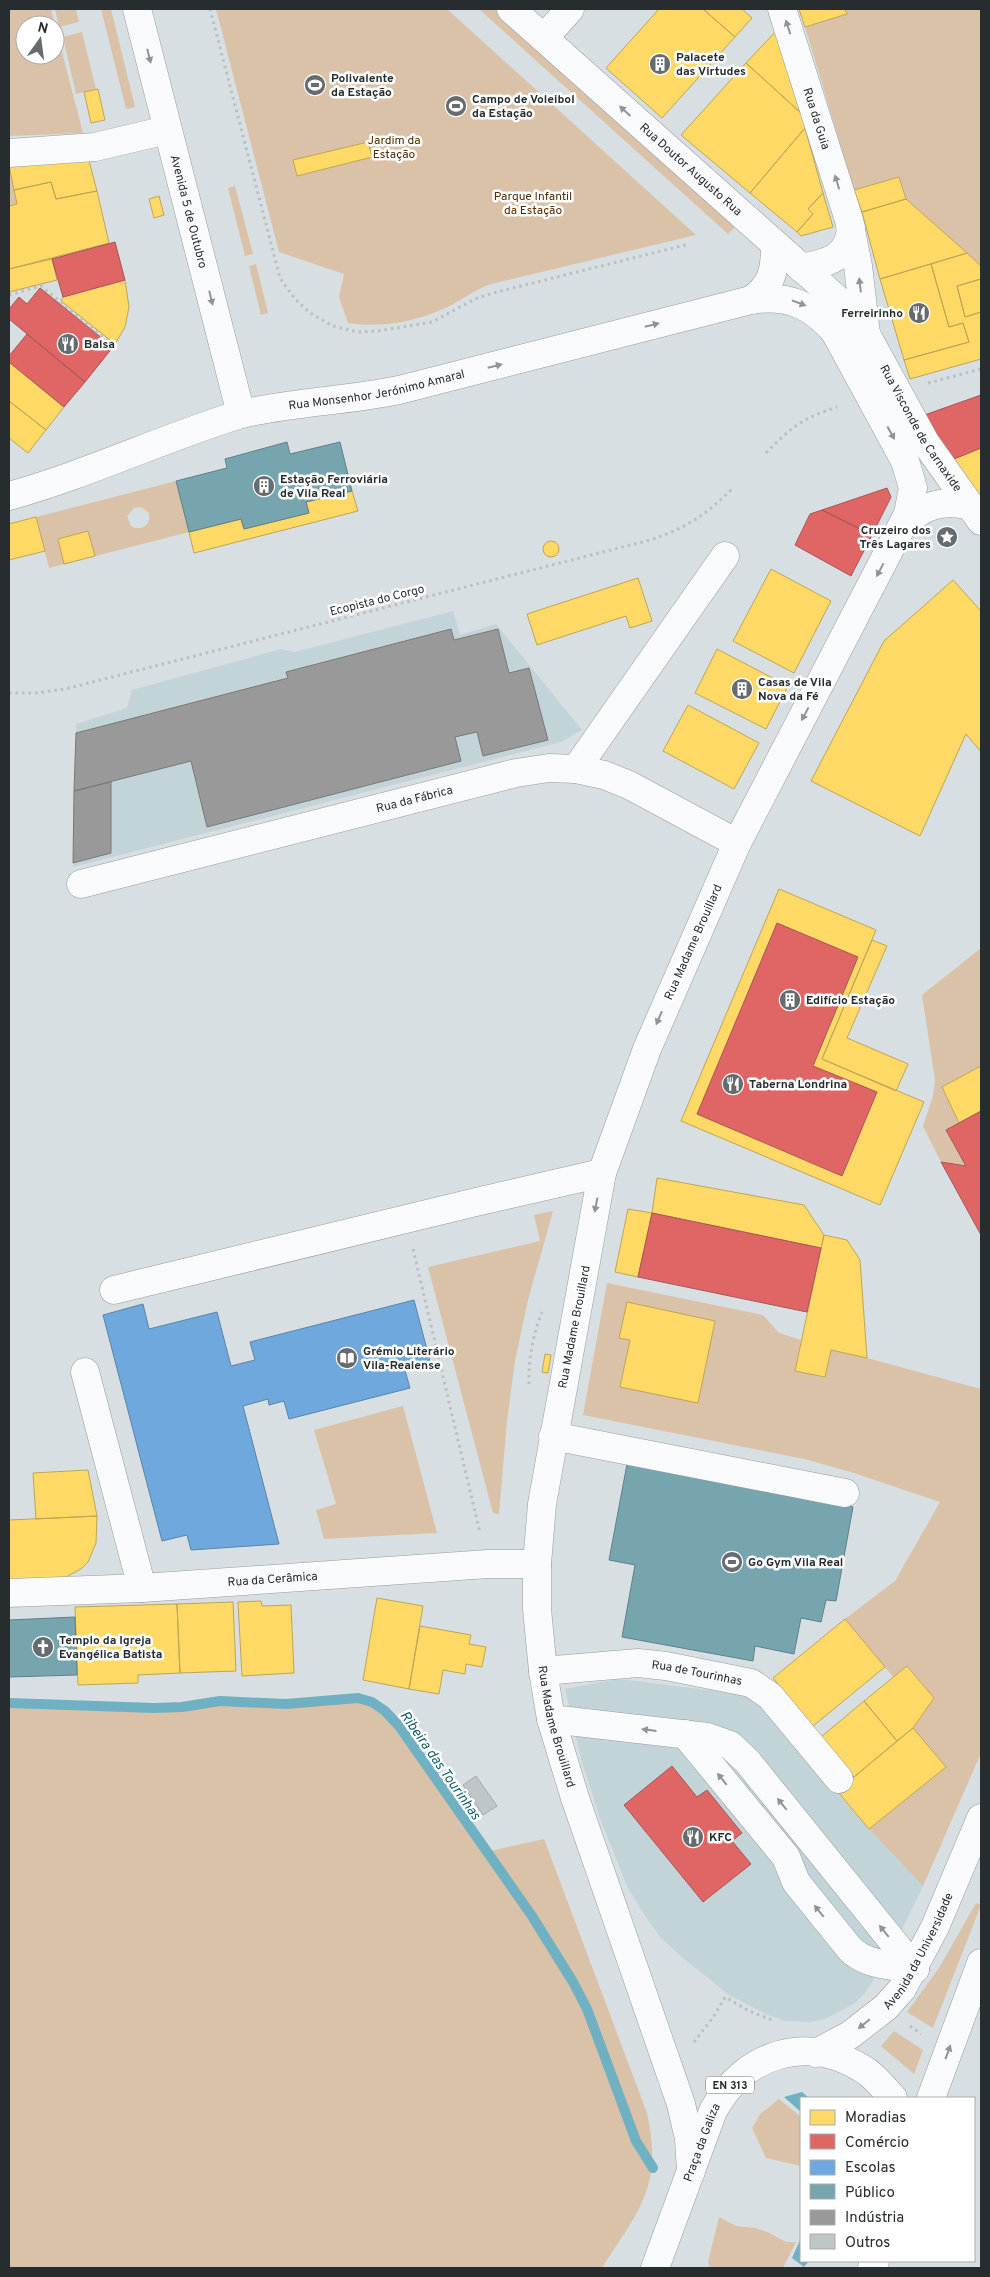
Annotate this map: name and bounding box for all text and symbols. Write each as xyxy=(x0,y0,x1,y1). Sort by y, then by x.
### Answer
north arrow xyxy=(15,15,65,65)
text: N xyxy=(36,19,50,38)
one-way arrow xyxy=(783,19,791,34)
one-way arrow xyxy=(145,49,153,64)
place label: Palacete das Virtudes xyxy=(676,50,746,80)
building icon: Palacete das Virtudes xyxy=(648,52,672,76)
place label: Polivalente da Estação xyxy=(331,71,394,101)
sports icon: Polivalente da Estação xyxy=(303,73,327,97)
street label: Rua da Guia xyxy=(799,86,833,152)
place label: Campo de Voleibol da Estação xyxy=(472,92,575,122)
sports icon: Campo de Voleibol da Estação xyxy=(444,94,468,118)
one-way arrow xyxy=(620,105,632,117)
street label: Rua Doutor Augusto Rua xyxy=(636,120,745,220)
park label: Jardim da Estação xyxy=(367,133,421,163)
street label: Avenida 5 de Outubro xyxy=(166,153,210,270)
one-way arrow xyxy=(833,174,840,189)
park label: Parque Infantil da Estação xyxy=(494,189,572,219)
one-way arrow xyxy=(856,277,864,293)
one-way arrow xyxy=(207,291,215,306)
one-way arrow xyxy=(791,300,806,307)
restaurant icon: Ferreirinho xyxy=(907,301,931,325)
place label: Ferreirinho xyxy=(841,306,903,322)
one-way arrow xyxy=(645,321,660,329)
restaurant icon: Balsa xyxy=(56,332,80,356)
place label: Balsa xyxy=(84,337,115,353)
one-way arrow xyxy=(487,361,502,369)
street label: Rua Visconde de Carnaxide xyxy=(875,362,965,495)
street label: Rua Monsenhor Jerónimo Amaral xyxy=(288,366,467,414)
one-way arrow xyxy=(887,426,895,440)
place label: Estação Ferroviária de Vila Real xyxy=(280,472,388,502)
building icon: Estação Ferroviária de Vila Real xyxy=(252,474,276,498)
place label: Cruzeiro dos Três Lagares xyxy=(860,523,931,553)
place icon: Cruzeiro dos Três Lagares xyxy=(935,525,959,549)
one-way arrow xyxy=(876,563,884,577)
street label: Ecopista do Corgo xyxy=(328,581,426,620)
place label: Casas de Vila Nova da Fé xyxy=(758,675,832,705)
building icon: Casas de Vila Nova da Fé xyxy=(730,677,754,701)
one-way arrow xyxy=(801,707,809,721)
street label: Rua da Fábrica xyxy=(375,782,455,817)
street label: Rua Madame Brouillard xyxy=(661,882,727,1003)
building icon: Edifício Estação xyxy=(778,988,802,1012)
place label: Edifício Estação xyxy=(806,993,895,1009)
one-way arrow xyxy=(654,1011,662,1025)
restaurant icon: Taberna Londrina xyxy=(721,1072,745,1096)
place label: Taberna Londrina xyxy=(749,1077,847,1093)
one-way arrow xyxy=(592,1198,600,1214)
street label: Rua Madame Brouillard xyxy=(555,1264,595,1390)
place label: Grémio Literário Vila-Realense xyxy=(363,1344,455,1374)
library icon: Grémio Literário Vila-Realense xyxy=(335,1346,359,1370)
sports icon: Go Gym Vila Real xyxy=(720,1550,744,1574)
place label: Go Gym Vila Real xyxy=(748,1555,843,1571)
street label: Rua da Cerâmica xyxy=(227,1569,318,1591)
place label: Templo da Igreja Evangélica Batista xyxy=(59,1633,163,1663)
church icon: Templo da Igreja Evangélica Batista xyxy=(31,1635,55,1659)
street label: Rua de Tourinhas xyxy=(651,1657,743,1690)
street label: Rua Madame Brouillard xyxy=(534,1665,578,1790)
water label: Ribeira das Tourinhas xyxy=(396,1708,484,1824)
one-way arrow xyxy=(640,1726,656,1734)
one-way arrow xyxy=(716,1773,727,1786)
one-way arrow xyxy=(777,1798,788,1811)
restaurant icon: KFC xyxy=(681,1825,705,1849)
place label: KFC xyxy=(709,1830,732,1846)
street label: Avenida da Universidade xyxy=(880,1890,958,2014)
one-way arrow xyxy=(813,1904,824,1917)
one-way arrow xyxy=(879,1925,890,1938)
one-way arrow xyxy=(858,2019,871,2030)
one-way arrow xyxy=(945,2045,952,2060)
road number: EN 313 xyxy=(706,2076,754,2094)
legend xyxy=(800,2097,975,2262)
street label: Praça da Galiza xyxy=(681,2101,725,2184)
text: Moradias xyxy=(845,2109,906,2128)
text: Comércio xyxy=(845,2134,909,2153)
text: Escolas xyxy=(845,2159,895,2178)
text: Público xyxy=(845,2184,895,2203)
text: Indústria xyxy=(845,2209,904,2228)
text: Outros xyxy=(845,2234,890,2253)

